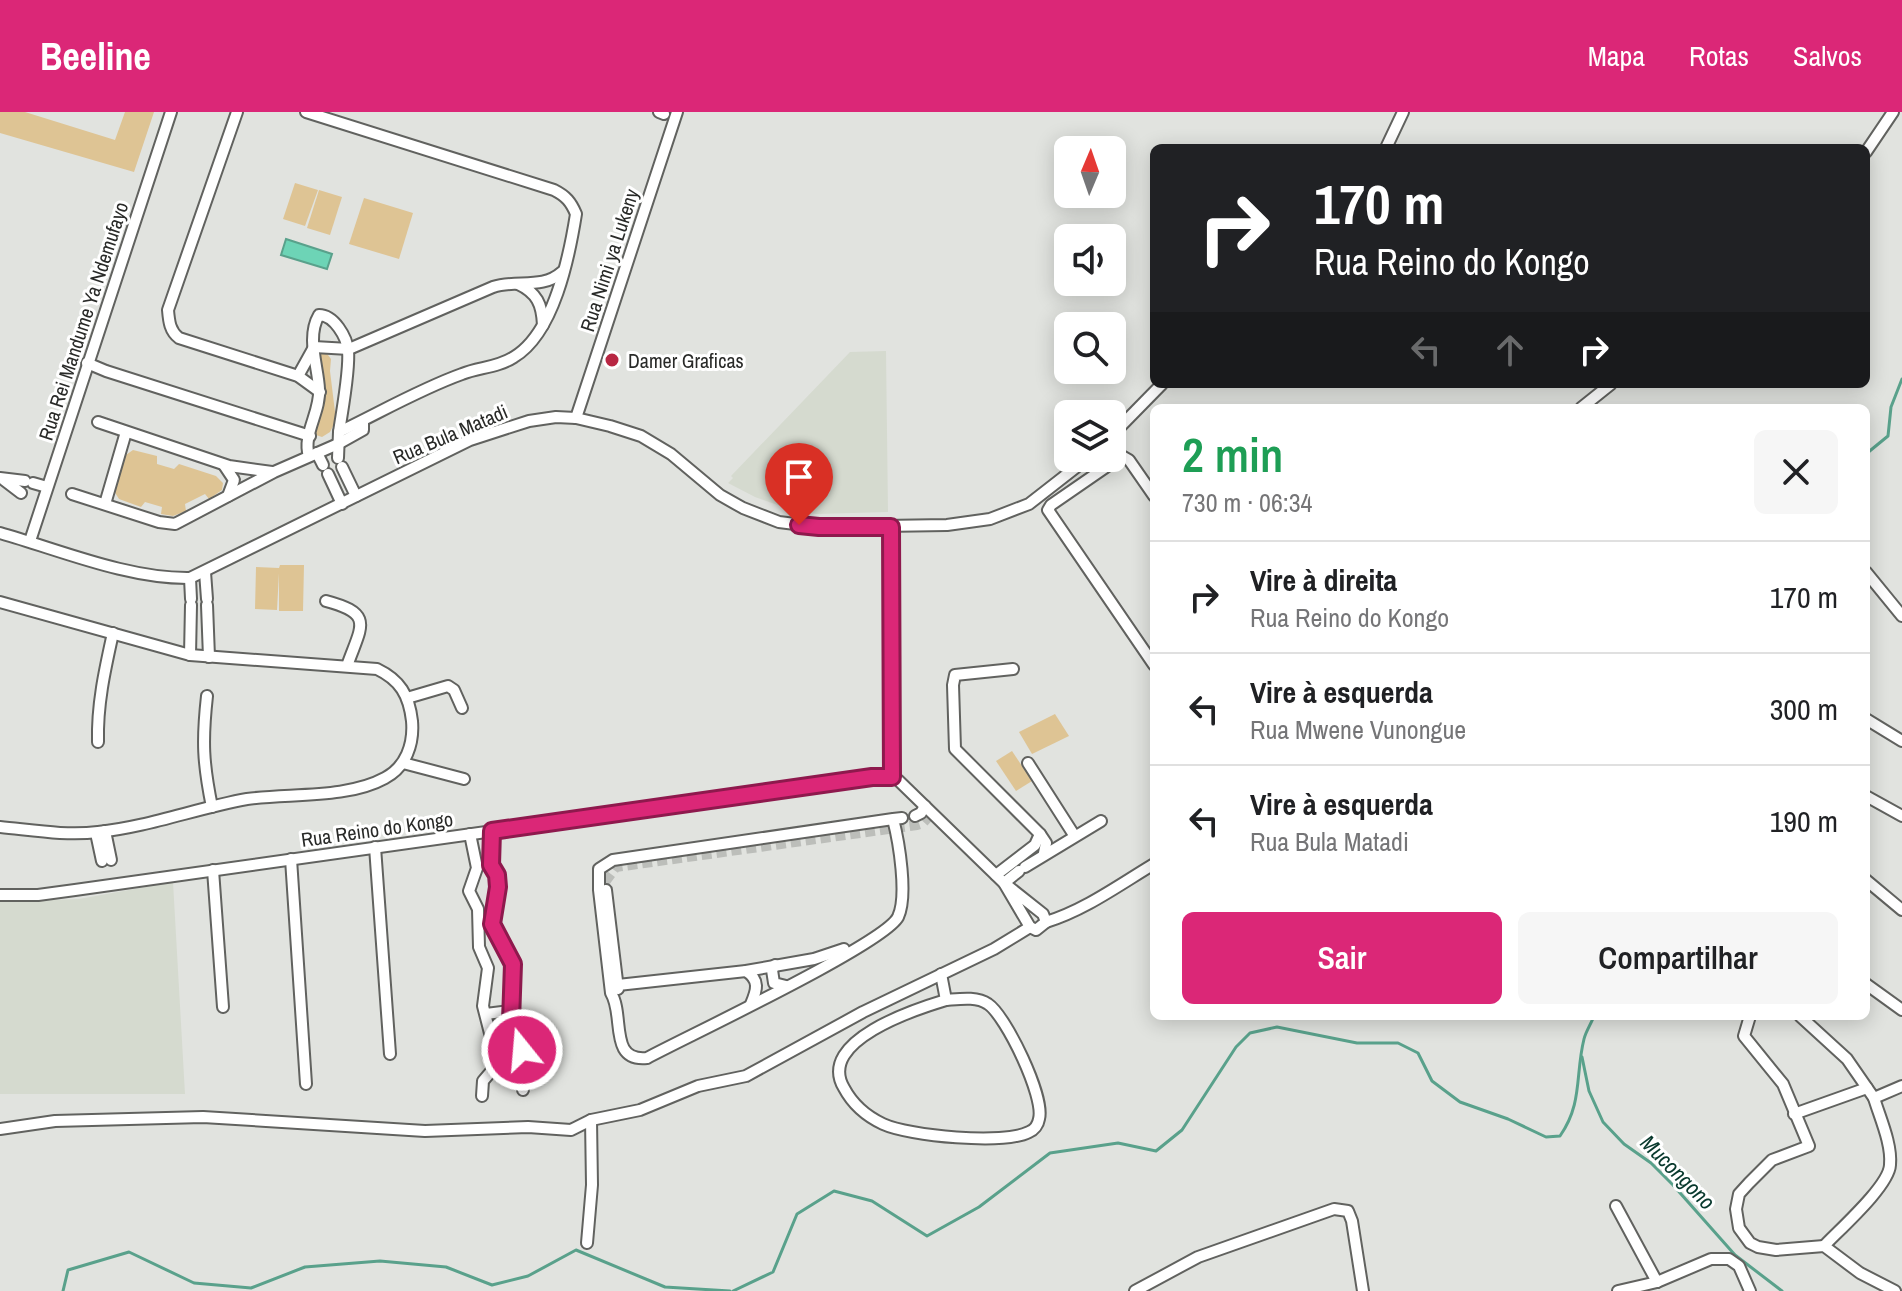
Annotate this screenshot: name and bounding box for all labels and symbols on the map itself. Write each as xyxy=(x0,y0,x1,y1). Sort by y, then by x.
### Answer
north arrow xyxy=(1054,136,1126,208)
street label: Rua Nimi ya Lukeny xyxy=(573,184,645,335)
street label: Rua Rei Mandume Ya Ndemufayo xyxy=(32,198,134,444)
place label: Damer Graficas xyxy=(628,347,744,374)
marker: Damer Graficas xyxy=(603,351,621,369)
street label: Rua Bula Matadi xyxy=(388,398,512,470)
pin xyxy=(765,443,833,525)
street label: Rua Reino do Kongo xyxy=(299,805,455,853)
position arrow xyxy=(480,1008,564,1092)
water label: Mucongono xyxy=(1634,1128,1722,1216)

